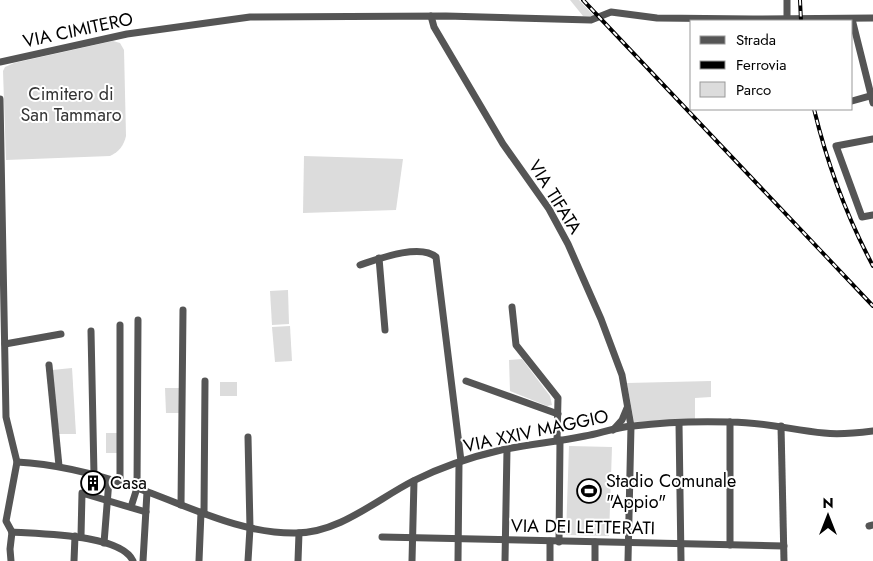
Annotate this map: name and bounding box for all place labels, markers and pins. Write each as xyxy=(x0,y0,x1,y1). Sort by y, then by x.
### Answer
place label: Stadio Comunale "Appio" xyxy=(606,468,736,515)
building icon: Casa xyxy=(80,470,106,496)
place label: Casa xyxy=(110,470,147,496)
sports icon: Stadio Comunale "Appio" xyxy=(576,478,602,504)

